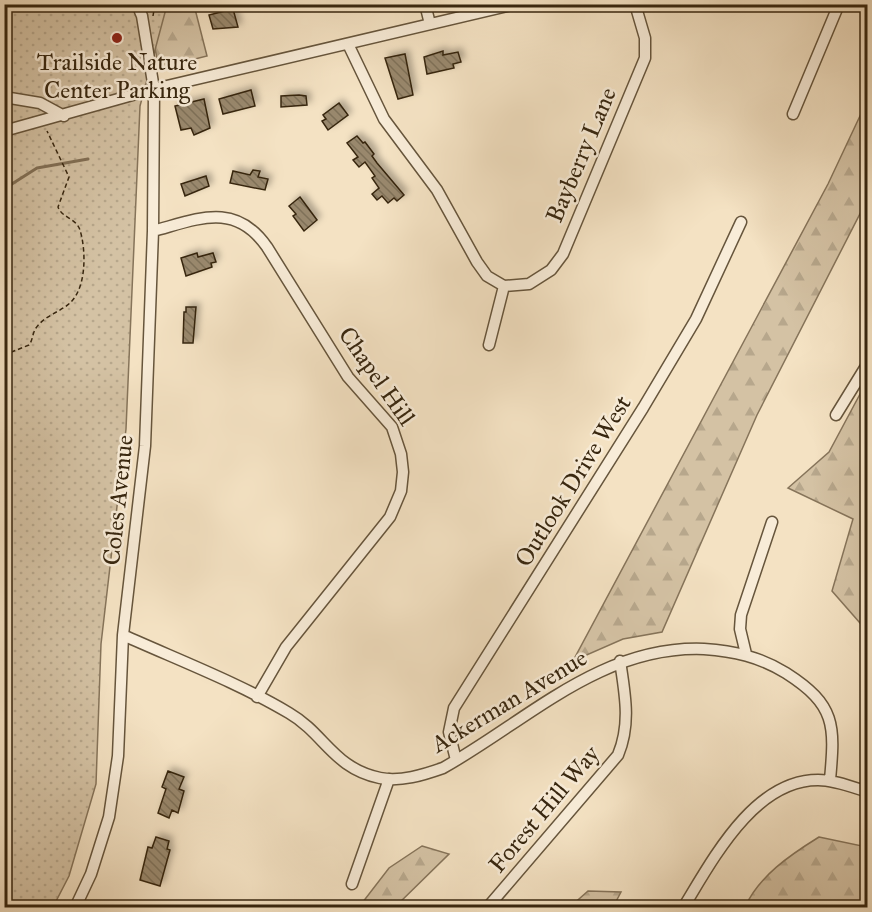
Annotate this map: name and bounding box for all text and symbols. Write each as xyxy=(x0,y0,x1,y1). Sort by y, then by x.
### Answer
marker: Trailside Nature Center Parking xyxy=(110,31,124,45)
place label: Trailside Nature Center Parking xyxy=(37,47,197,105)
street label: Bayberry Lane xyxy=(539,83,623,227)
street label: Chapel Hill xyxy=(332,321,422,432)
street label: Outlook Drive West xyxy=(508,389,638,572)
street label: Coles Avenue xyxy=(96,433,140,567)
street label: Ackerman Avenue xyxy=(425,643,592,760)
street label: Forest Hill Way xyxy=(482,739,606,879)

